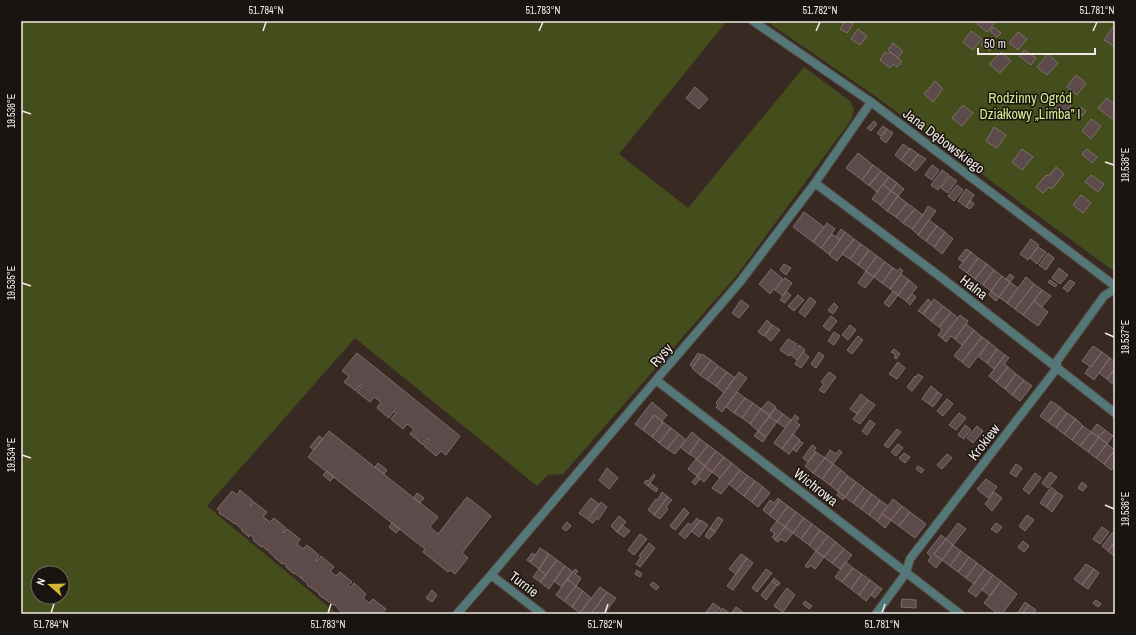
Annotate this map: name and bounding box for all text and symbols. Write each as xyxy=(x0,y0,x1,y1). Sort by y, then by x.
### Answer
text: 51.784°N xyxy=(249,4,284,17)
text: 51.783°N xyxy=(526,4,561,17)
text: 51.782°N xyxy=(803,4,838,17)
text: 51.781°N xyxy=(1080,4,1115,17)
scale bar xyxy=(978,30,1095,56)
text: 50 m xyxy=(984,36,1006,52)
park label: Rodzinny Ogród Działkowy „Limba” I xyxy=(979,89,1081,123)
text: 19.536°E xyxy=(5,94,18,128)
street label: Jana Dębowskiego xyxy=(900,104,988,178)
text: 19.538°E xyxy=(1119,148,1132,182)
text: 19.535°E xyxy=(5,266,18,300)
street label: Halna xyxy=(957,271,992,304)
text: 19.537°E xyxy=(1119,320,1132,354)
street label: Rysy xyxy=(646,339,676,371)
street label: Krokiew xyxy=(964,420,1004,464)
text: 19.534°E xyxy=(5,438,18,472)
street label: Wichrowa xyxy=(790,464,842,510)
text: 19.536°E xyxy=(1119,492,1132,526)
north arrow xyxy=(30,565,70,605)
street label: Turnie xyxy=(506,567,542,601)
text: N xyxy=(33,576,48,587)
text: 51.784°N xyxy=(34,618,69,631)
text: 51.783°N xyxy=(311,618,346,631)
text: 51.782°N xyxy=(588,618,623,631)
text: 51.781°N xyxy=(865,618,900,631)

